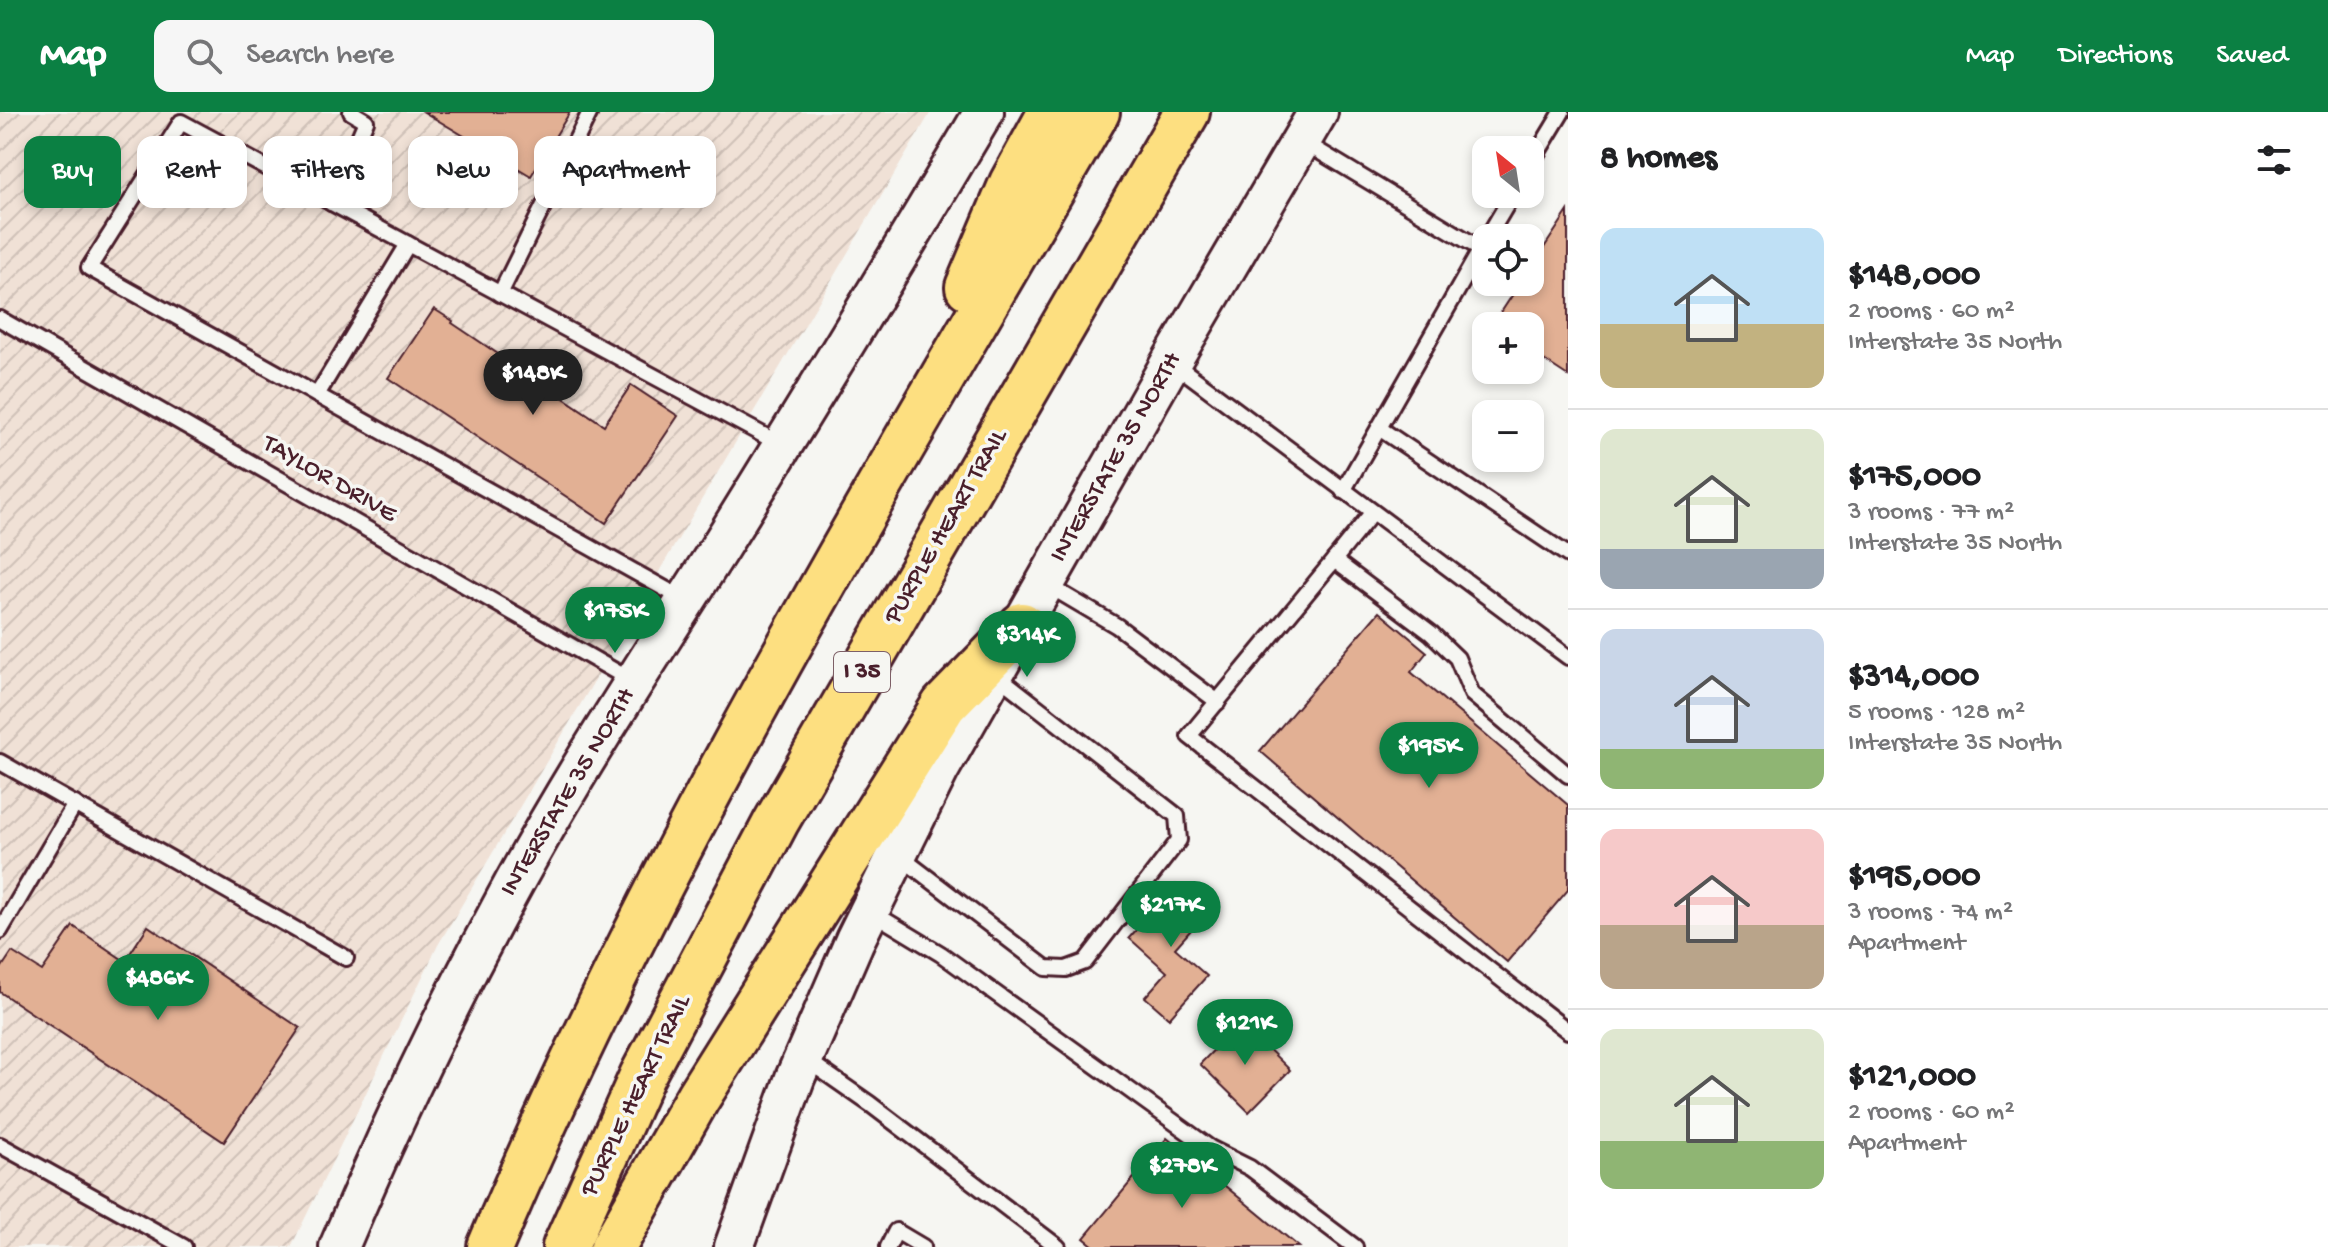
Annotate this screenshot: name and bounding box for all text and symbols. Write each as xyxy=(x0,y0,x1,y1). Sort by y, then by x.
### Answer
search box xyxy=(154,20,714,92)
text: Map xyxy=(40,34,106,78)
icon: search xyxy=(182,34,226,78)
text: Search here xyxy=(246,39,394,74)
text: Map xyxy=(1966,40,2014,73)
text: Directions xyxy=(2058,40,2172,73)
text: Saved xyxy=(2216,40,2288,73)
chip: Buy xyxy=(24,136,121,208)
chip: Rent xyxy=(137,136,247,208)
chip: Filters xyxy=(263,136,392,208)
chip: New xyxy=(408,136,518,208)
chip: Apartment xyxy=(534,136,716,208)
north arrow xyxy=(1472,136,1544,208)
map controls xyxy=(1472,136,1544,472)
icon: filters xyxy=(2252,138,2296,182)
text: 8 homes xyxy=(1600,140,1717,180)
button: locate xyxy=(1472,224,1544,296)
text: $148,000 xyxy=(1848,257,1980,297)
icon: home xyxy=(1664,260,1760,356)
text: 2 rooms · 60 m² xyxy=(1848,297,2014,328)
button: + xyxy=(1472,312,1544,384)
text: Interstate 35 North xyxy=(1848,328,2062,359)
street label: INTERSTATE 35 NORTH xyxy=(1044,347,1190,568)
pin: $148K xyxy=(477,349,589,417)
text: $148K xyxy=(501,359,565,390)
button: − xyxy=(1472,400,1544,472)
street label: PURPLE HEART TRAIL xyxy=(878,423,1016,631)
street label: TAYLOR DRIVE xyxy=(255,428,402,531)
text: $175,000 xyxy=(1848,458,1981,498)
icon: home xyxy=(1664,461,1760,557)
text: 3 rooms · 77 m² xyxy=(1848,498,2014,529)
text: Interstate 35 North xyxy=(1848,529,2062,560)
pin: $175K xyxy=(559,587,671,655)
text: $175K xyxy=(583,597,647,628)
pin: $314K xyxy=(971,611,1083,679)
text: $314K xyxy=(996,621,1058,652)
road number: I 35 xyxy=(834,652,890,692)
text: $314,000 xyxy=(1848,658,1979,698)
icon: home xyxy=(1664,661,1760,757)
street label: INTERSTATE 35 NORTH xyxy=(495,683,643,903)
text: 5 rooms · 128 m² xyxy=(1848,698,2025,729)
pin: $195K xyxy=(1373,722,1485,790)
text: Interstate 35 North xyxy=(1848,729,2062,760)
text: $195K xyxy=(1397,732,1461,763)
text: $195,000 xyxy=(1848,858,1981,898)
icon: home xyxy=(1664,861,1760,957)
pin: $217K xyxy=(1115,881,1227,949)
text: $217K xyxy=(1140,891,1202,922)
text: 3 rooms · 74 m² xyxy=(1848,898,2013,929)
text: Apartment xyxy=(1848,929,1965,960)
pin: $486K xyxy=(102,954,214,1022)
text: $486K xyxy=(125,964,191,995)
street label: PURPLE HEART TRAIL xyxy=(574,989,700,1203)
pin: $121K xyxy=(1189,999,1301,1067)
text: $121K xyxy=(1215,1009,1275,1040)
text: $121,000 xyxy=(1848,1058,1976,1098)
icon: home xyxy=(1664,1061,1760,1157)
text: 2 rooms · 60 m² xyxy=(1848,1098,2014,1129)
text: Apartment xyxy=(1848,1129,1965,1160)
pin: $278K xyxy=(1126,1142,1238,1210)
text: $278K xyxy=(1149,1152,1215,1183)

